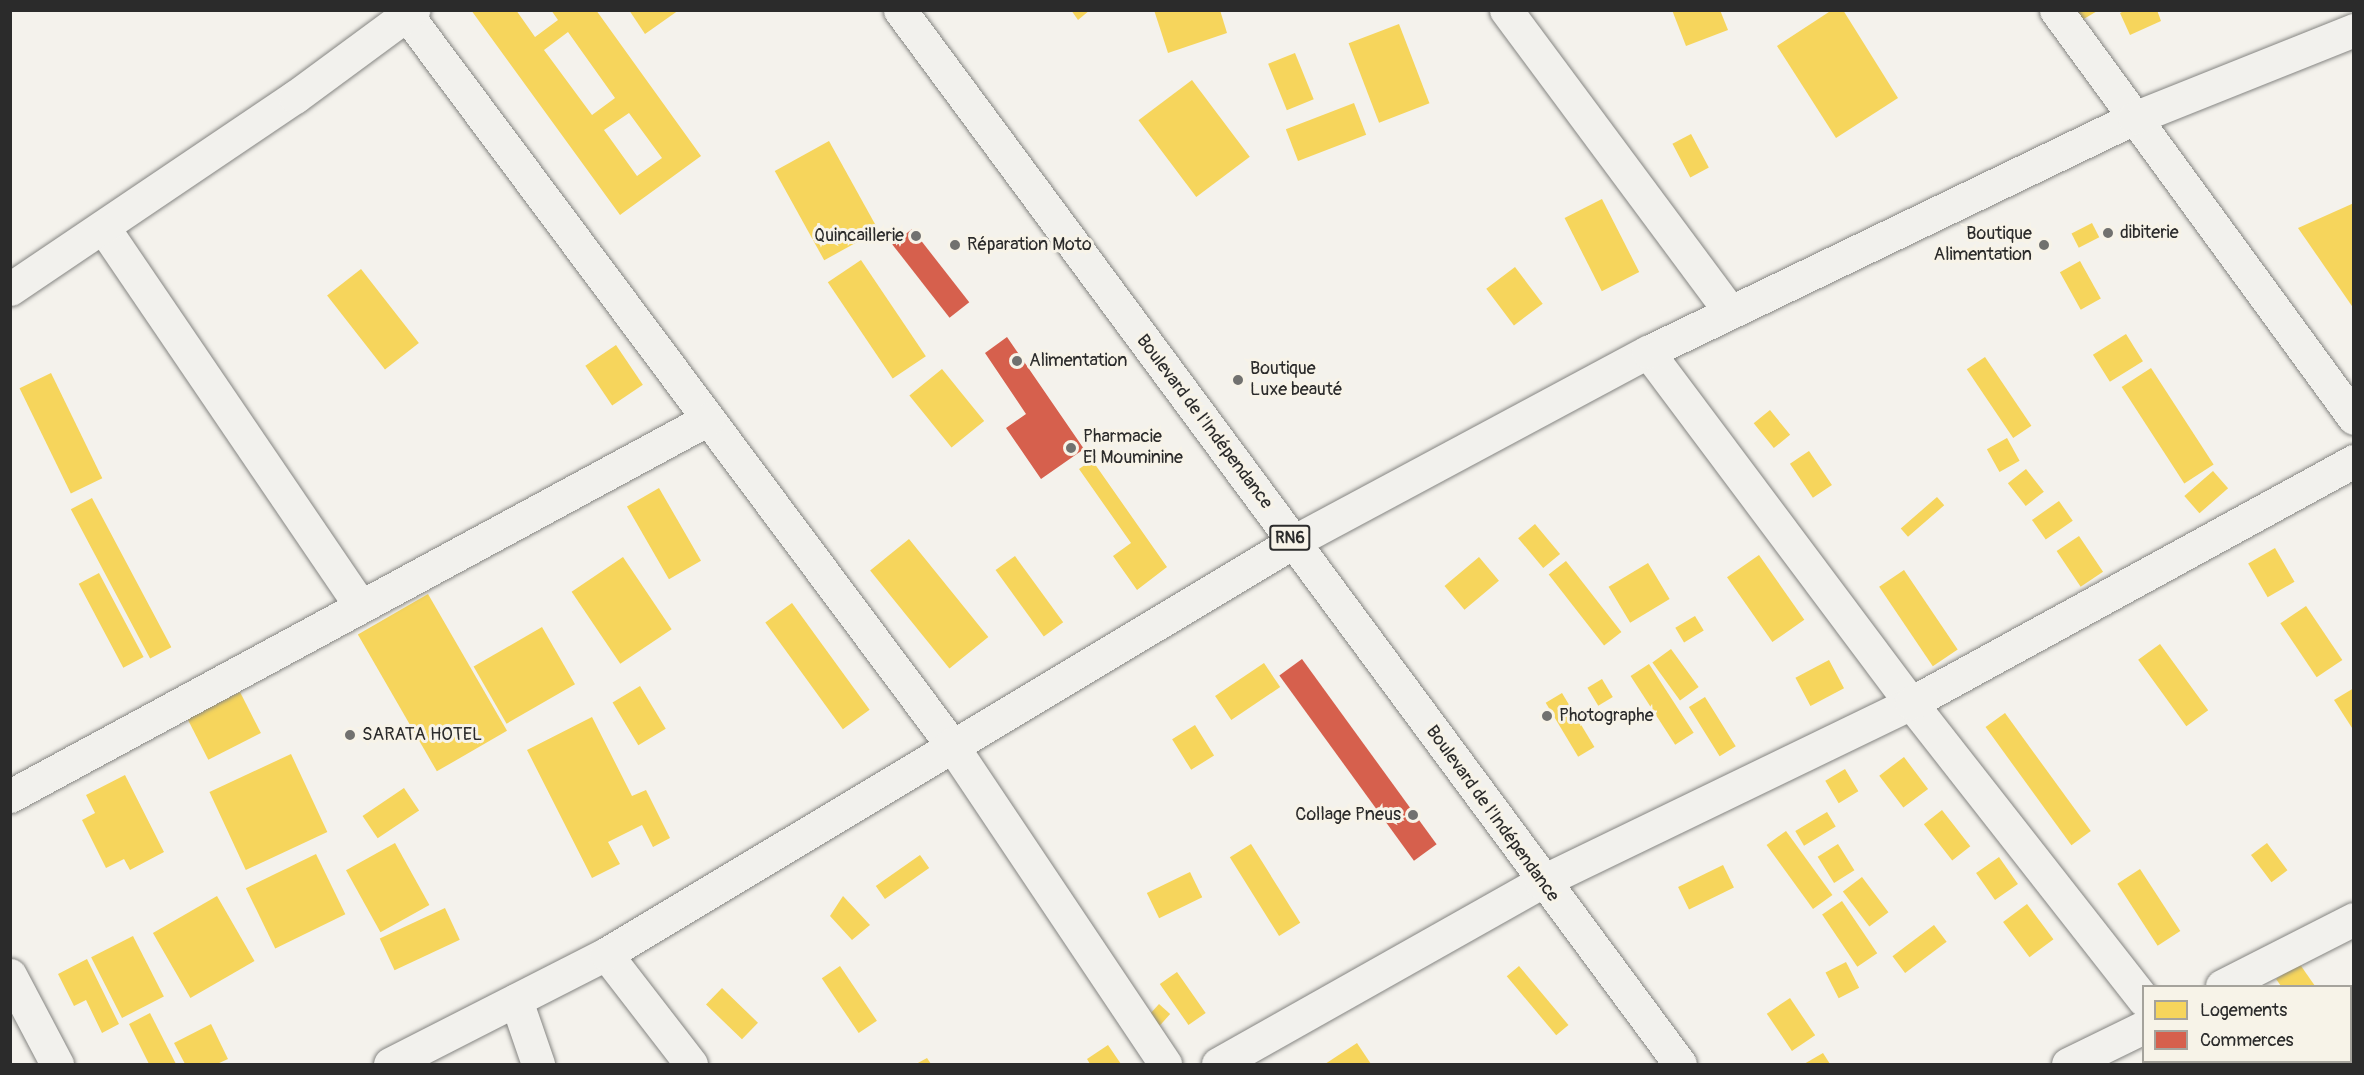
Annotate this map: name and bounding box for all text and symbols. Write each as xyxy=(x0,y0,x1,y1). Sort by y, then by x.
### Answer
place label: dibiterie xyxy=(2120,222,2179,244)
place label: Boutique Alimentation xyxy=(1934,224,2032,266)
place label: Quincaillerie xyxy=(814,225,904,247)
marker: dibiterie xyxy=(2101,226,2115,240)
marker: Quincaillerie xyxy=(909,229,923,243)
place label: Réparation Moto xyxy=(967,234,1092,256)
marker: Réparation Moto xyxy=(948,238,962,252)
marker: Boutique Alimentation xyxy=(2037,238,2051,252)
street label: Boulevard de l'Indépendance xyxy=(1131,331,1277,513)
place label: Alimentation xyxy=(1029,350,1127,372)
marker: Alimentation xyxy=(1010,354,1024,368)
place label: Boutique Luxe beauté xyxy=(1250,359,1343,401)
marker: Boutique Luxe beauté xyxy=(1231,373,1245,387)
place label: Pharmacie El Mouminine xyxy=(1083,427,1183,470)
marker: Pharmacie El Mouminine xyxy=(1064,441,1078,455)
road number: RN6 xyxy=(1269,525,1311,551)
place label: Photographe xyxy=(1559,705,1654,727)
marker: Photographe xyxy=(1540,709,1554,723)
street label: Boulevard de l'Indépendance xyxy=(1421,722,1563,906)
place label: SARATA HOTEL xyxy=(362,724,482,746)
marker: SARATA HOTEL xyxy=(343,728,357,742)
place label: Collage Pneus xyxy=(1295,804,1401,826)
marker: Collage Pneus xyxy=(1406,808,1420,822)
legend xyxy=(2142,985,2352,1063)
text: Logements xyxy=(2200,999,2287,1022)
text: Commerces xyxy=(2200,1029,2294,1052)

